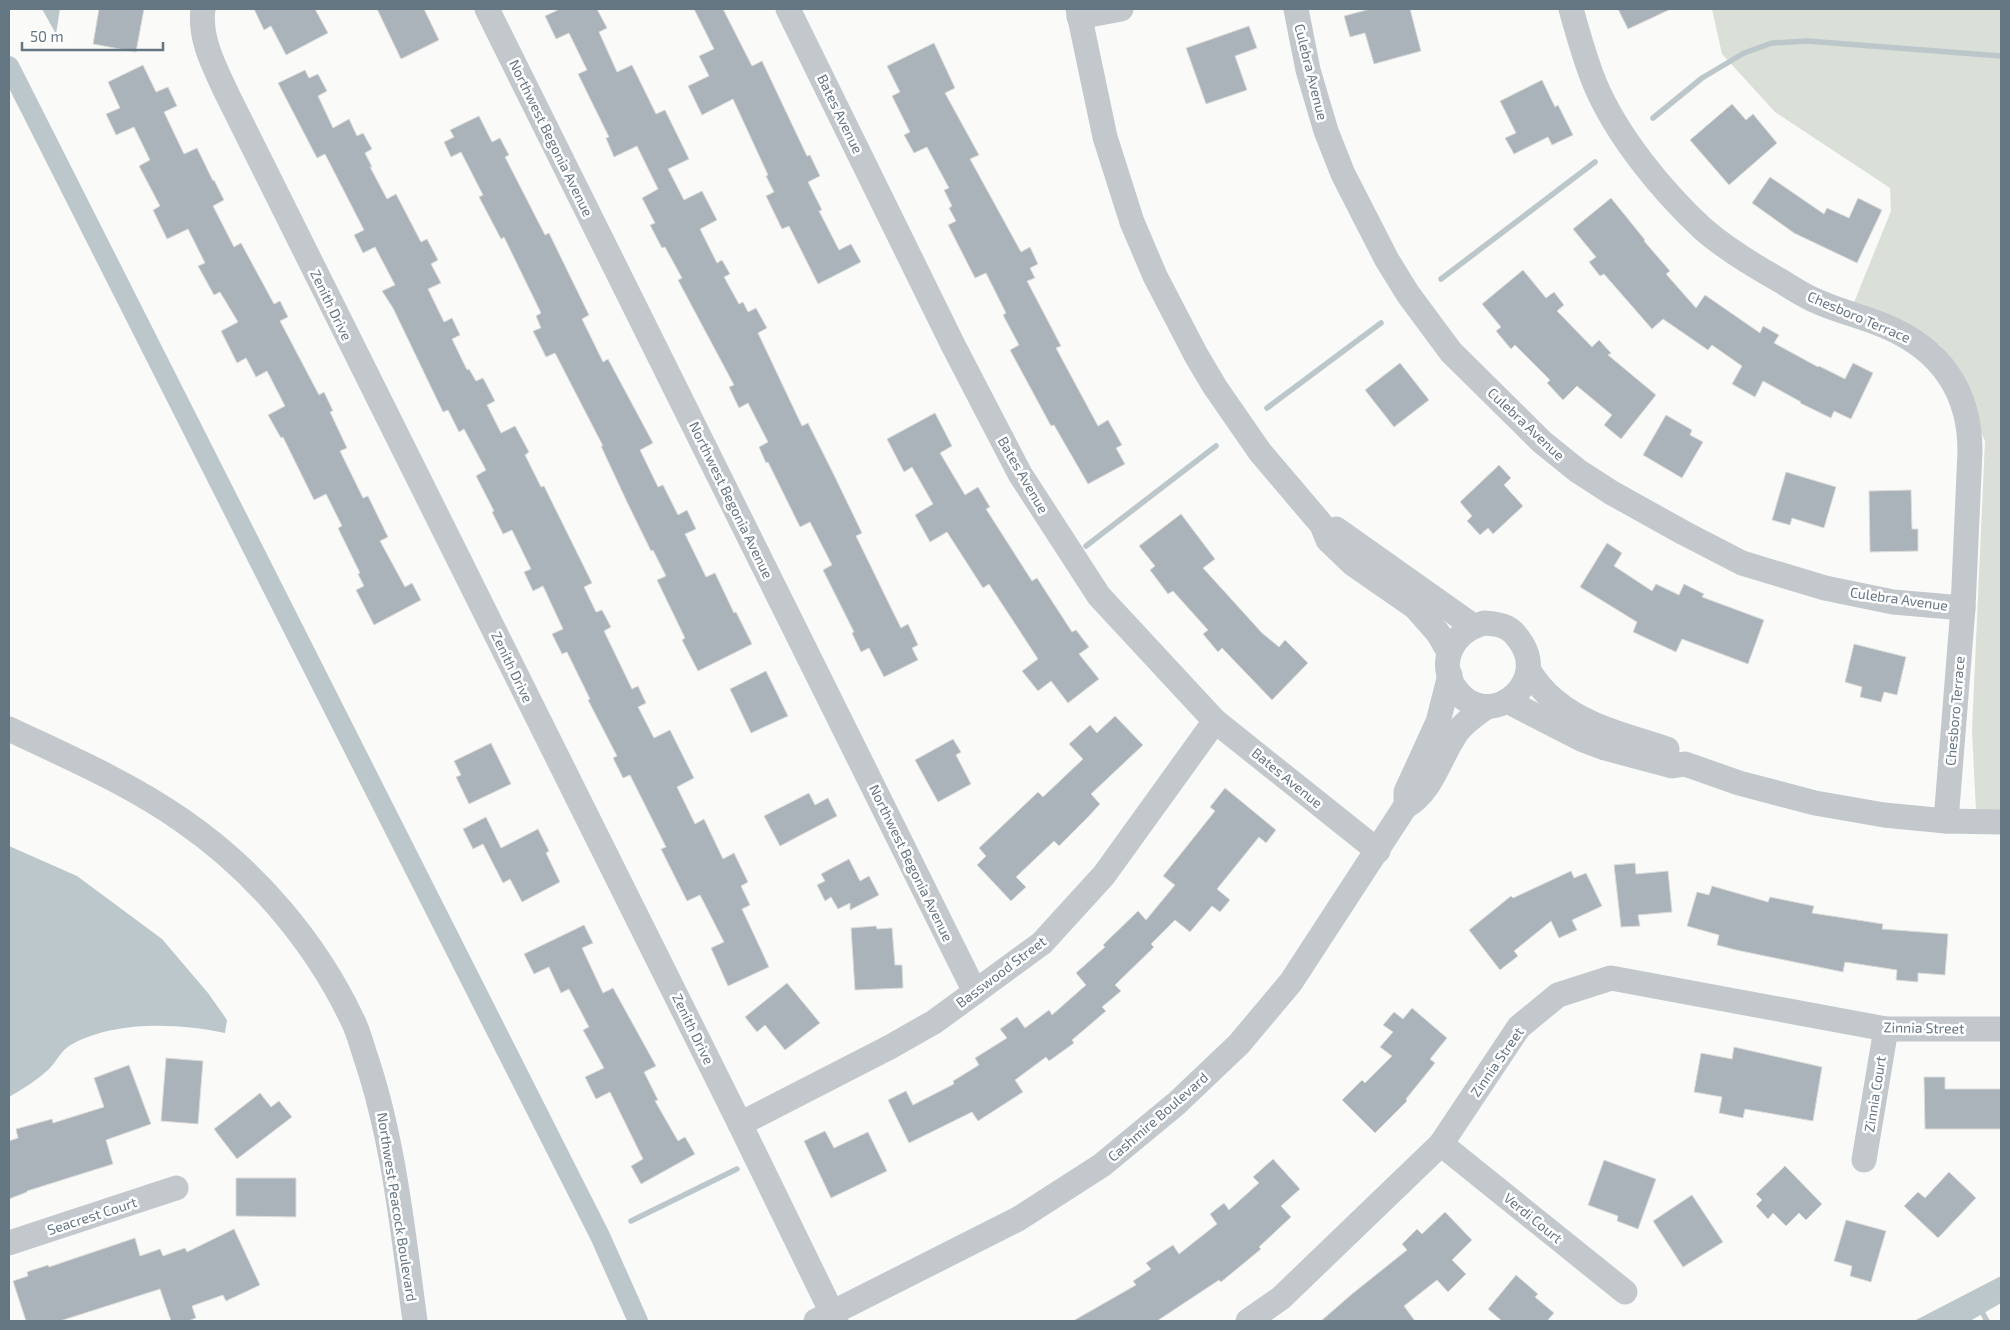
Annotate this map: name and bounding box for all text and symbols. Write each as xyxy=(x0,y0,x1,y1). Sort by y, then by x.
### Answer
scale bar xyxy=(22,20,164,52)
street label: Culebra Avenue xyxy=(1291,22,1332,122)
text: 50 m xyxy=(30,27,64,45)
street label: Northwest Begonia Avenue xyxy=(506,57,597,219)
street label: Bates Avenue xyxy=(814,71,867,156)
street label: Zenith Drive xyxy=(307,267,356,343)
street label: Chesboro Terrace xyxy=(1805,287,1913,346)
street label: Culebra Avenue xyxy=(1484,384,1568,463)
street label: Northwest Begonia Avenue xyxy=(686,419,777,581)
street label: Bates Avenue xyxy=(995,433,1052,516)
street label: Culebra Avenue xyxy=(1849,583,1949,614)
street label: Zenith Drive xyxy=(488,629,537,705)
street label: Chesboro Terrace xyxy=(1941,655,1968,767)
street label: Bates Avenue xyxy=(1249,744,1326,811)
street label: Northwest Begonia Avenue xyxy=(866,782,957,944)
street label: Basswood Street xyxy=(952,932,1049,1011)
street label: Zenith Drive xyxy=(669,991,718,1067)
street label: Zinnia Street xyxy=(1883,1018,1965,1037)
street label: Zinnia Street xyxy=(1466,1024,1527,1100)
street label: Zinnia Court xyxy=(1860,1055,1889,1133)
street label: Cashmire Boulevard xyxy=(1104,1068,1211,1165)
street label: Northwest Peacock Boulevard xyxy=(374,1111,421,1303)
street label: Verdi Court xyxy=(1501,1189,1566,1246)
street label: Seacrest Court xyxy=(45,1193,139,1238)

